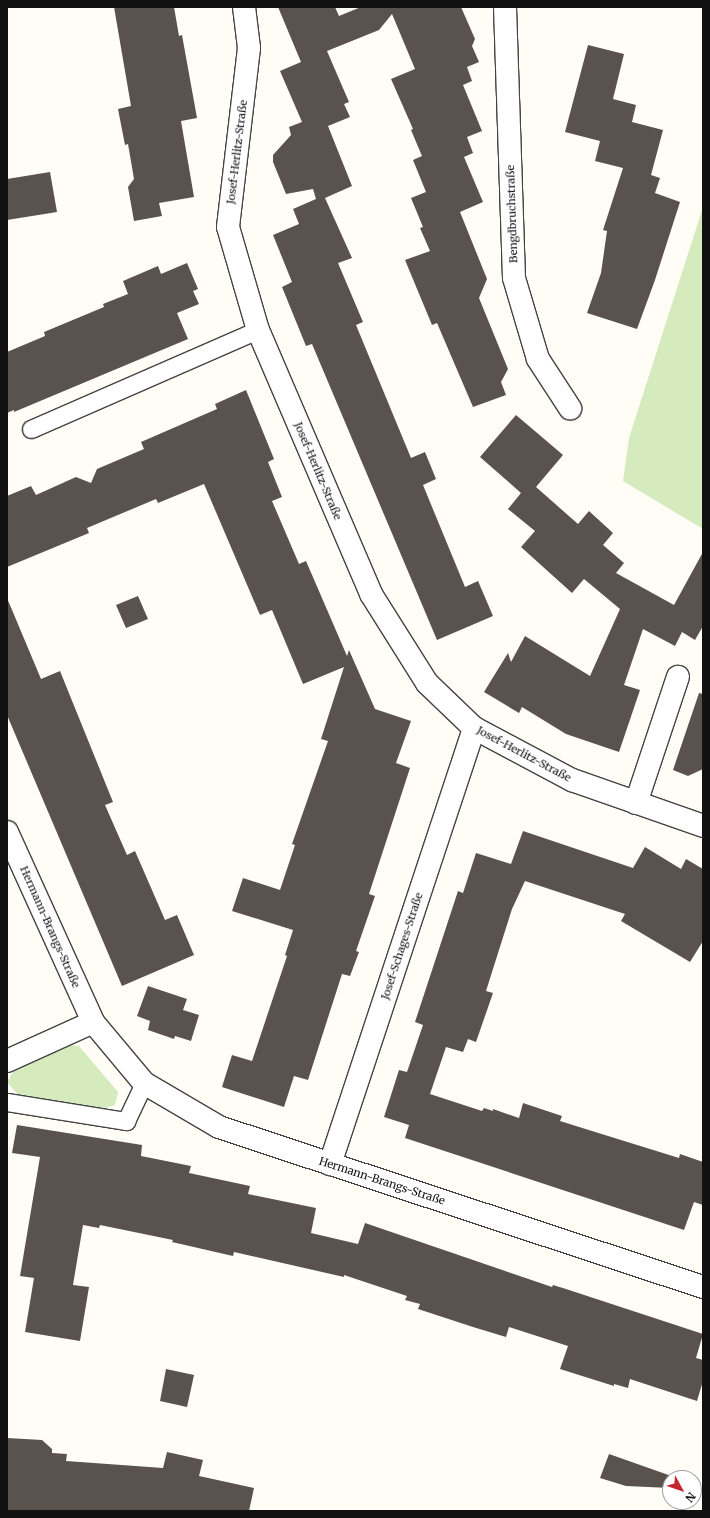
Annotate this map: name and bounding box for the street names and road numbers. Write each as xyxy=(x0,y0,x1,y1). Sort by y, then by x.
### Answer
street label: Josef-Herlitz-Straße xyxy=(224,99,250,205)
street label: Bengdbruchstraße xyxy=(504,165,520,263)
street label: Josef-Herlitz-Straße xyxy=(291,420,345,522)
street label: Josef-Herlitz-Straße xyxy=(475,724,573,784)
street label: Hermann-Brangs-Straße xyxy=(17,864,83,990)
street label: Josef-Schages-Straße xyxy=(378,891,426,1001)
street label: Hermann-Brangs-Straße xyxy=(317,1154,447,1208)

